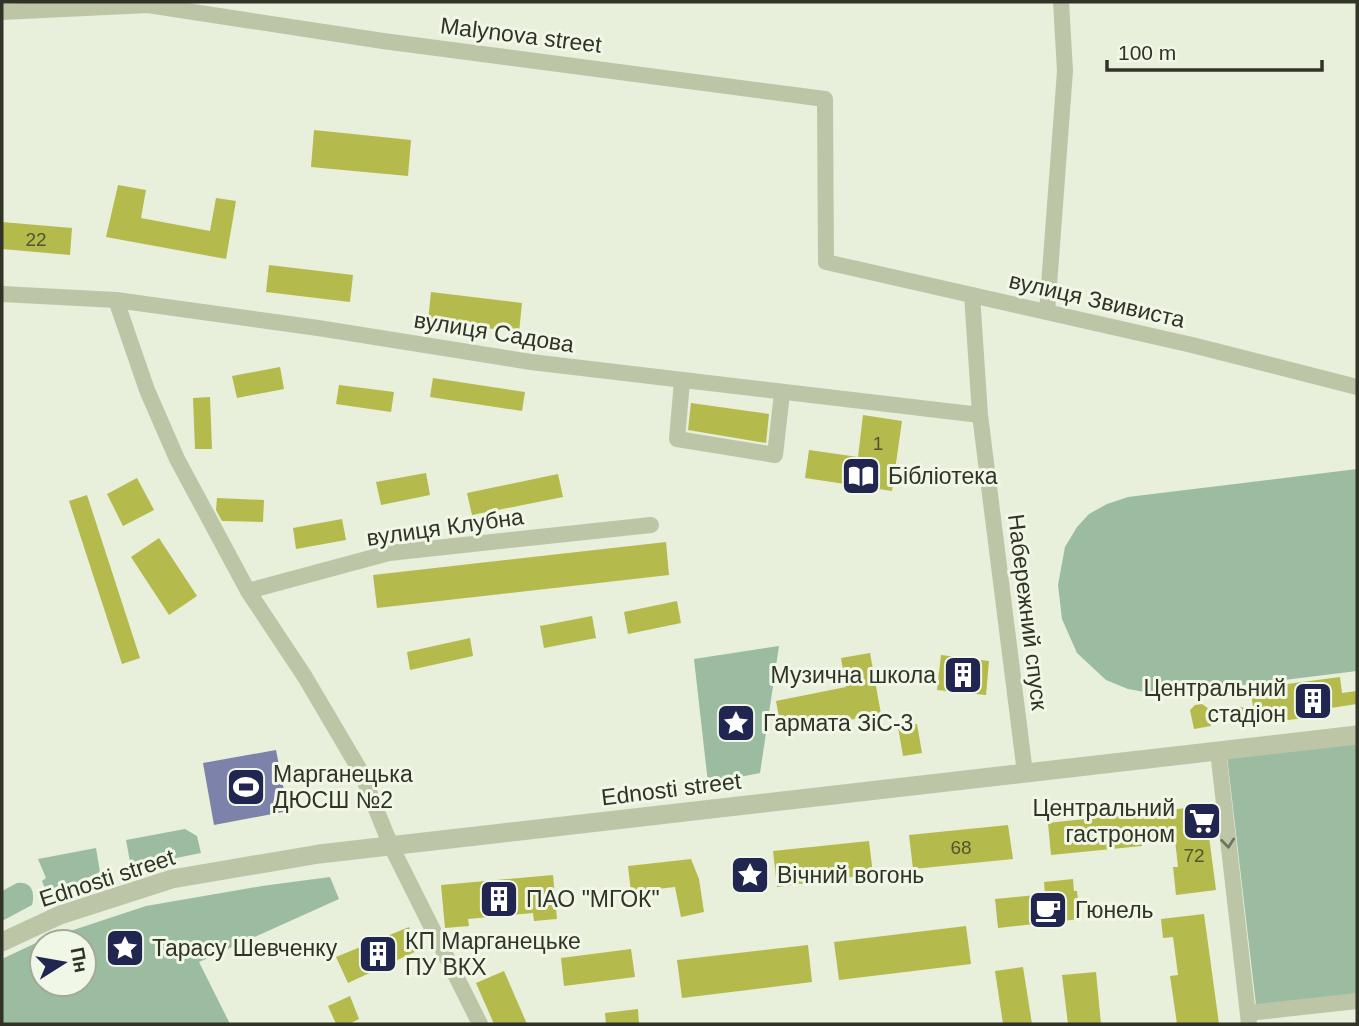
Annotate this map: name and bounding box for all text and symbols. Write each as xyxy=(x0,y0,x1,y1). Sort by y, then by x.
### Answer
street label: Malynova street xyxy=(439,12,604,58)
scale bar xyxy=(1107,28,1322,72)
text: 100 m xyxy=(1118,41,1176,64)
house number: 22 xyxy=(25,229,47,250)
street label: вулиця Звивиста xyxy=(1007,267,1188,333)
street label: вулиця Садова xyxy=(412,307,576,358)
house number: 1 xyxy=(873,433,883,454)
library icon: Бібліотека xyxy=(840,455,882,497)
place label: Бібліотека xyxy=(888,463,998,489)
street label: вулиця Клубна xyxy=(365,503,525,551)
street label: Набережний спуск xyxy=(1003,512,1053,712)
building icon: Музична школа xyxy=(942,654,984,696)
place label: Музична школа xyxy=(771,662,936,688)
place label: Центральний стадіон xyxy=(1144,675,1286,727)
building icon: Центральний стадіон xyxy=(1292,680,1334,722)
place icon: Гармата ЗіС-3 xyxy=(715,702,757,744)
place label: Гармата ЗіС-3 xyxy=(763,710,913,736)
place label: Марганецька ДЮСШ №2 xyxy=(273,761,413,813)
sports icon: Марганецька ДЮСШ №2 xyxy=(225,766,267,808)
street label: Ednosti street xyxy=(600,767,743,810)
place label: Центральний гастроном xyxy=(1033,795,1175,847)
supermarket icon: Центральний гастроном xyxy=(1181,800,1223,842)
house number: 68 xyxy=(950,837,972,858)
one-way arrow xyxy=(1221,837,1236,849)
street label: Ednosti street xyxy=(36,844,178,912)
house number: 72 xyxy=(1183,845,1205,866)
place icon: Вічний вогонь xyxy=(729,854,771,896)
place label: Вічний вогонь xyxy=(777,862,924,888)
building icon: ПАО "МГОК" xyxy=(478,878,520,920)
place label: ПАО "МГОК" xyxy=(526,886,660,912)
cafe icon: Гюнель xyxy=(1027,889,1069,931)
place label: Гюнель xyxy=(1075,897,1154,923)
place icon: Тарасу Шевченку xyxy=(104,927,146,969)
north arrow xyxy=(28,928,98,998)
place label: КП Марганецьке ПУ ВКХ xyxy=(405,928,581,980)
building icon: КП Марганецьке ПУ ВКХ xyxy=(357,933,399,975)
place label: Тарасу Шевченку xyxy=(152,935,338,961)
text: Пн xyxy=(66,946,92,974)

